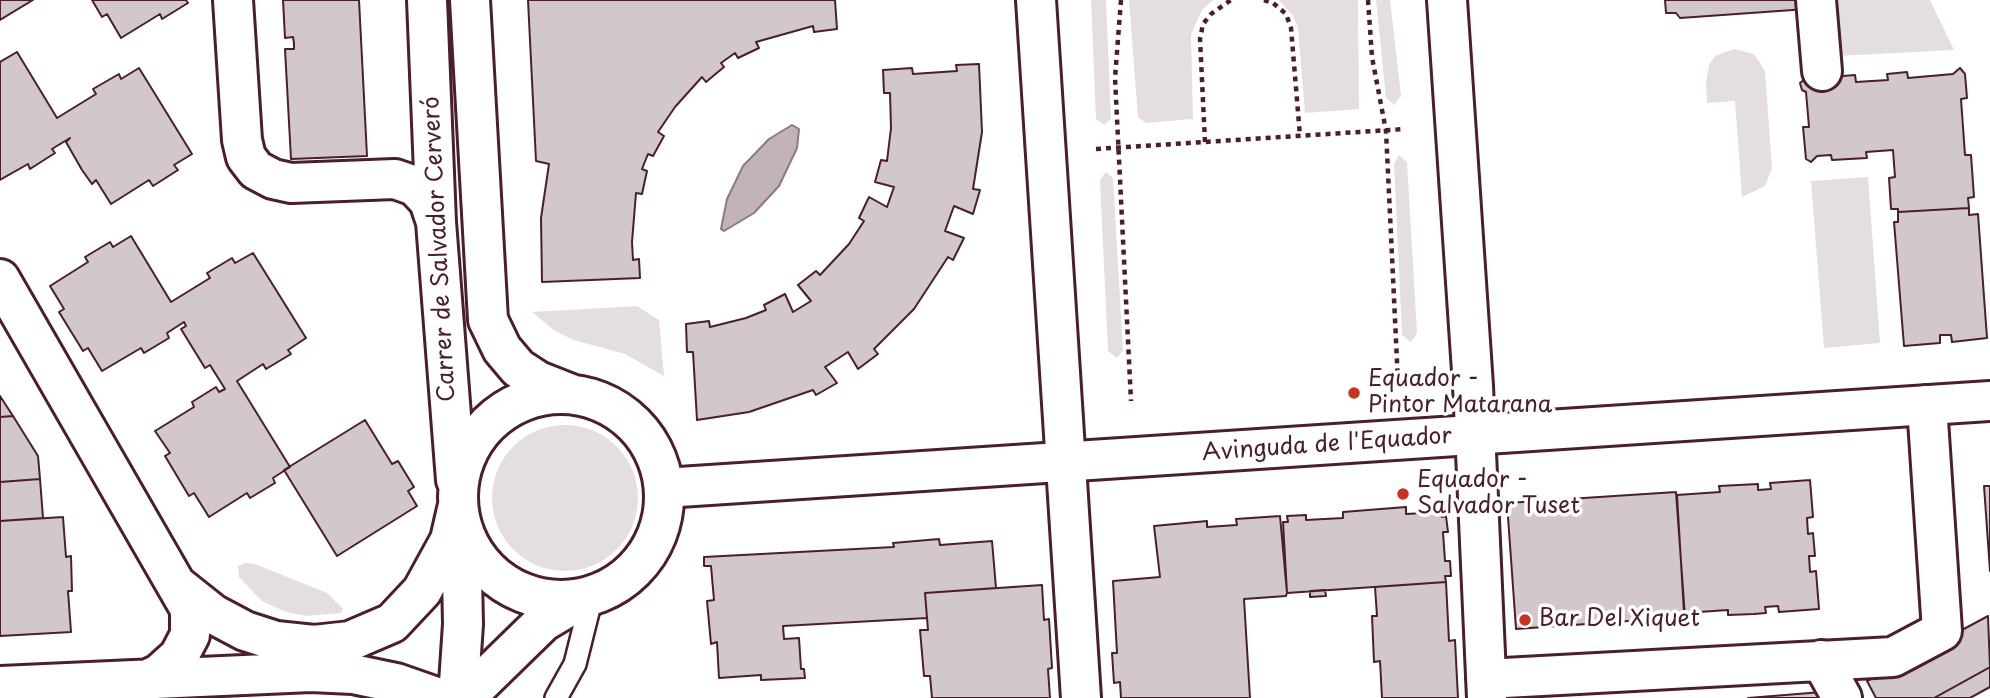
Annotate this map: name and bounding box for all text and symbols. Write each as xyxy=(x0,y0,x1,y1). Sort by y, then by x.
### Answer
street label: Carrer de Salvador Cerveró xyxy=(418,96,462,402)
place label: Equador - Pintor Matarana xyxy=(1368,366,1552,420)
marker: Equador - Pintor Matarana xyxy=(1346,385,1362,401)
street label: Avinguda de l'Equador xyxy=(1201,423,1453,467)
place label: Equador - Salvador Tuset xyxy=(1417,467,1580,521)
marker: Equador - Salvador Tuset xyxy=(1395,486,1411,502)
place label: Bar Del Xiquet xyxy=(1539,606,1700,634)
marker: Bar Del Xiquet xyxy=(1517,612,1533,628)

